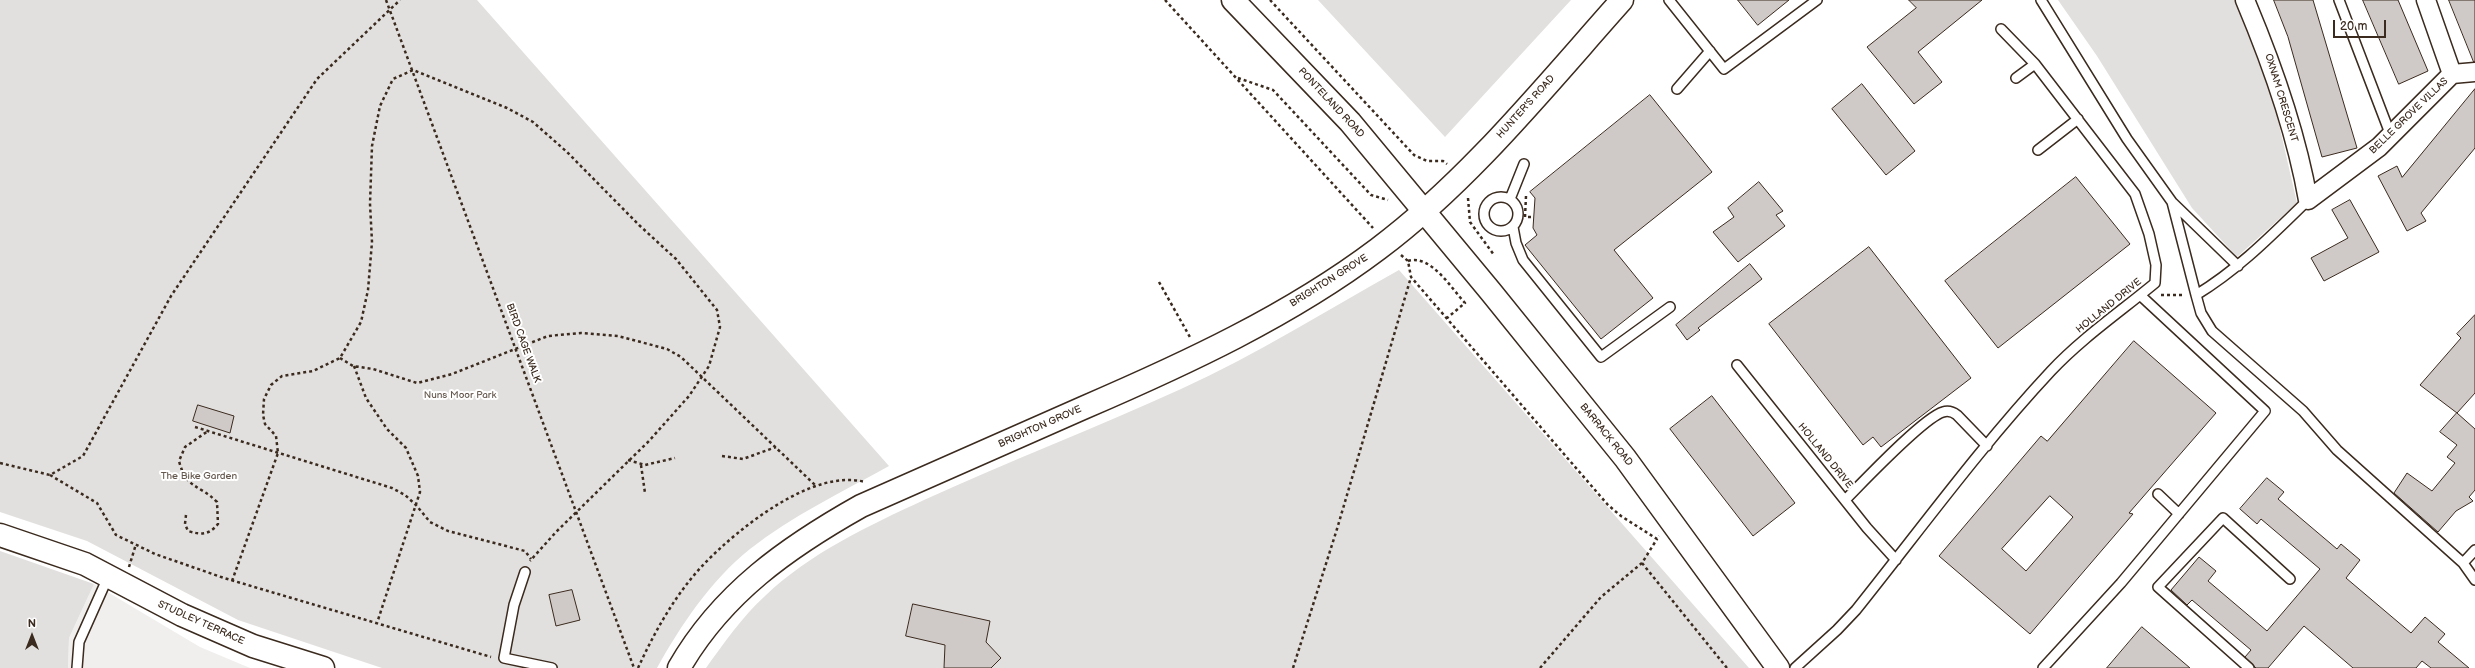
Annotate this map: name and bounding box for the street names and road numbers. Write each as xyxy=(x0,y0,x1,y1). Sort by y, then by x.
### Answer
street label: OXNAM CRESCENT xyxy=(2262,52,2300,144)
street label: PONTELAND ROAD xyxy=(1296,66,1366,140)
street label: HUNTER'S ROAD xyxy=(1495,73,1557,141)
street label: BELLE GROVE VILLAS xyxy=(2367,75,2451,157)
street label: BRIGHTON GROVE xyxy=(1288,252,1370,310)
street label: HOLLAND DRIVE xyxy=(2074,276,2144,336)
street label: BIRD CAGE WALK xyxy=(503,302,543,384)
street label: BARRACK ROAD xyxy=(1577,401,1635,469)
street label: BRIGHTON GROVE xyxy=(997,403,1083,451)
street label: HOLLAND DRIVE xyxy=(1795,421,1855,491)
street label: STUDLEY TERRACE xyxy=(156,598,246,648)

